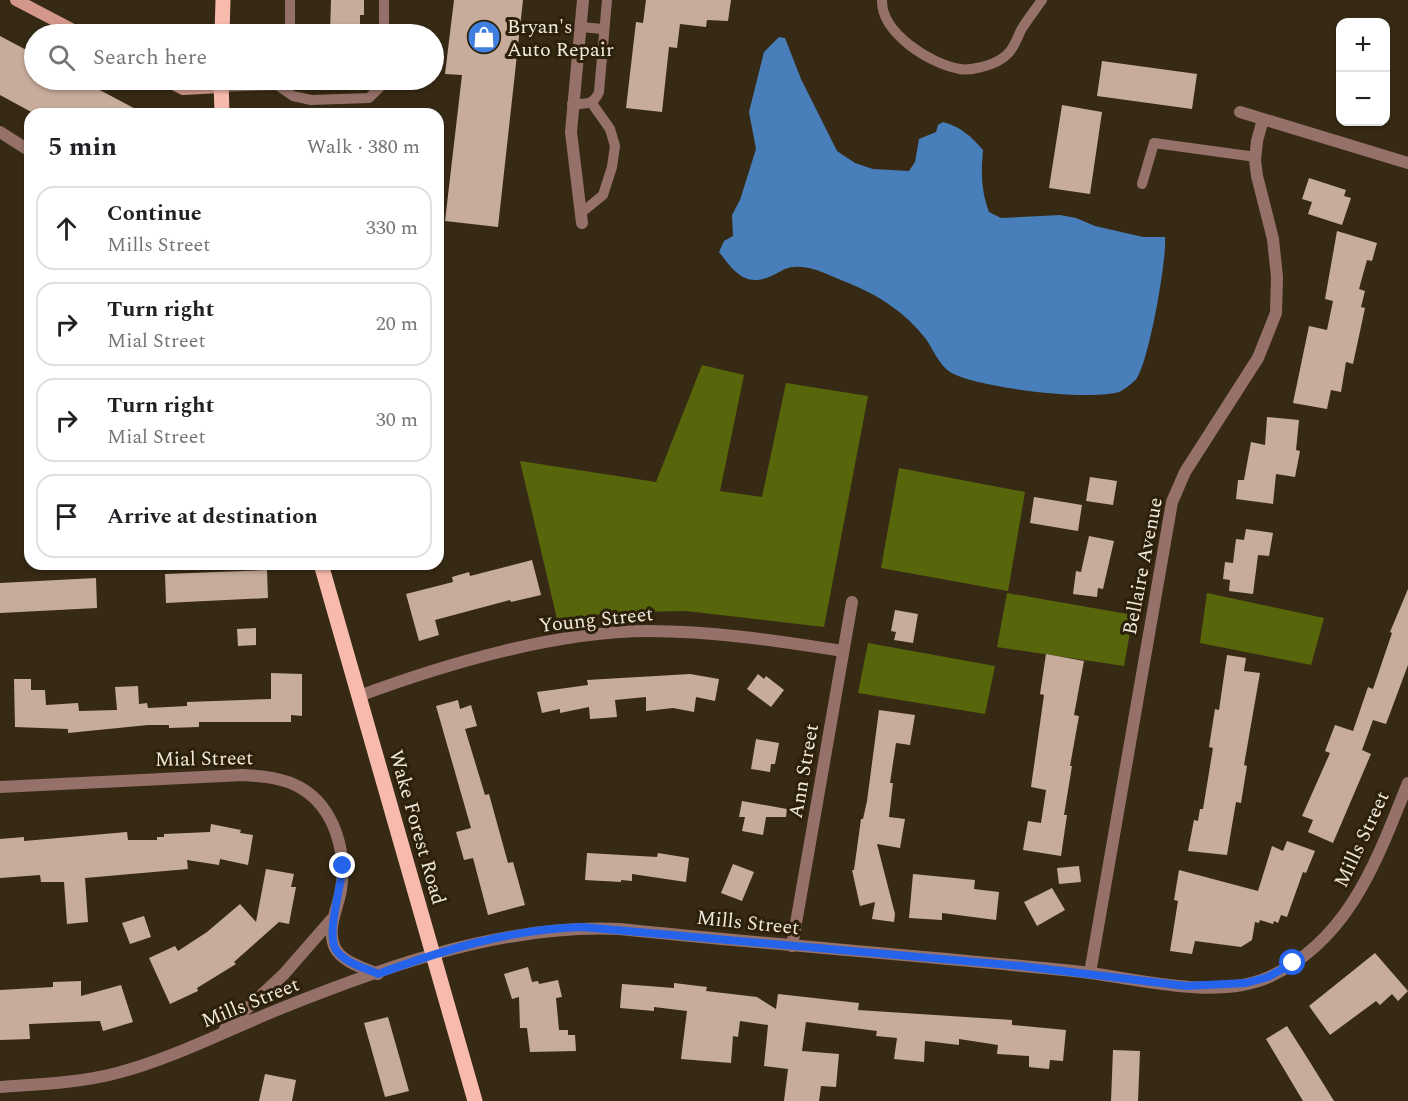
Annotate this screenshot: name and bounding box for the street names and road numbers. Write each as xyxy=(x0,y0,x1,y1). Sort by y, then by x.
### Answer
street label: Bellaire Avenue xyxy=(1115,495,1171,638)
street label: Young Street xyxy=(537,599,655,641)
street label: Ann Street xyxy=(781,721,827,821)
street label: Mial Street xyxy=(155,743,254,775)
street label: Wake Forest Road xyxy=(381,746,454,908)
street label: Mills Street xyxy=(1326,786,1397,893)
street label: Mills Street xyxy=(695,903,801,943)
street label: Mills Street xyxy=(197,970,304,1036)

